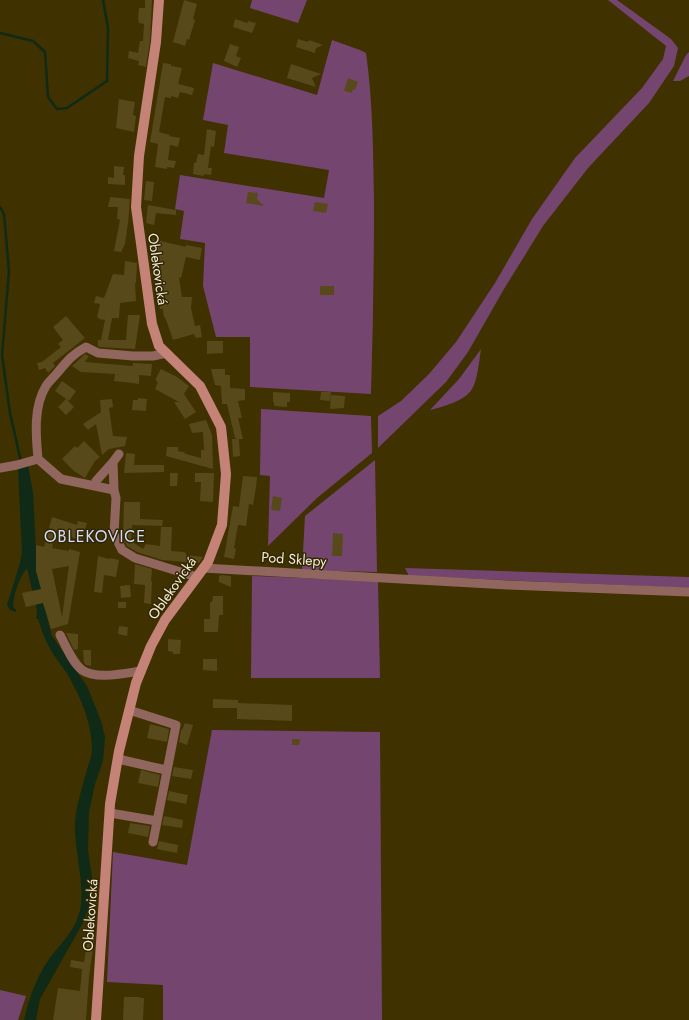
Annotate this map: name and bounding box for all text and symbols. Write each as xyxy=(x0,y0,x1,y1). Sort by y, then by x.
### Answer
street label: Oblekovická xyxy=(143,232,173,306)
district label: OBLEKOVICE xyxy=(44,525,146,548)
street label: Pod Sklepy xyxy=(261,547,328,571)
street label: Oblekovická xyxy=(143,553,201,623)
street label: Oblekovická xyxy=(78,878,102,952)

